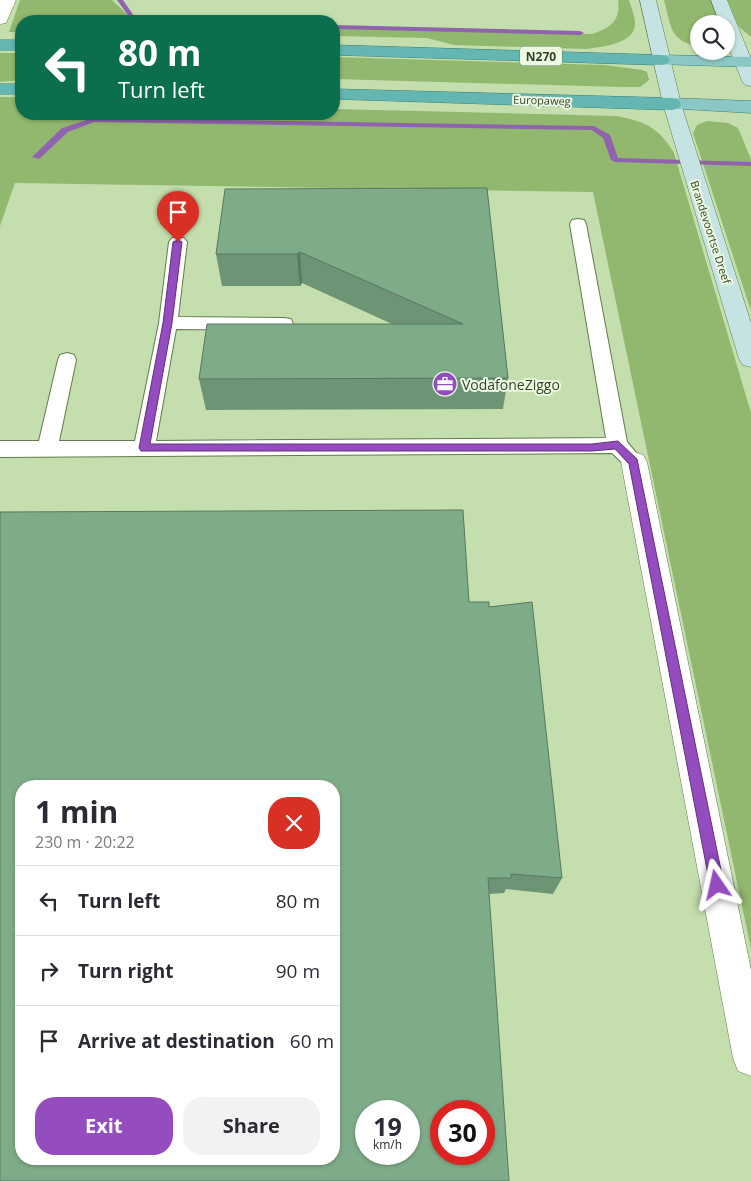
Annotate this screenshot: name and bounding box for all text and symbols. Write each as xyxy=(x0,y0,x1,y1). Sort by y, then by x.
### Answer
map controls xyxy=(690,15,735,60)
button: search xyxy=(690,15,735,60)
text: 80 m xyxy=(118,29,201,76)
icon: left xyxy=(35,35,100,100)
road number: N270 xyxy=(520,46,562,66)
text: Turn left xyxy=(118,74,205,104)
street label: Europaweg xyxy=(513,92,571,108)
street label: Brandevoortse Dreef xyxy=(687,179,735,287)
pin xyxy=(157,191,199,242)
icon: arrive xyxy=(164,198,192,226)
office icon: VodafoneZiggo xyxy=(432,371,458,397)
place label: VodafoneZiggo xyxy=(462,375,560,394)
text: 1 min xyxy=(35,791,118,832)
button: close xyxy=(268,797,320,849)
text: 230 m · 20:22 xyxy=(35,831,135,853)
position arrow xyxy=(690,858,742,910)
icon: left xyxy=(35,887,63,915)
text: Turn left xyxy=(78,888,160,914)
text: 80 m xyxy=(276,888,320,914)
icon: right xyxy=(35,957,63,985)
text: Turn right xyxy=(78,958,173,984)
text: 90 m xyxy=(276,958,320,984)
icon: arrive xyxy=(35,1027,63,1055)
text: Arrive at destination xyxy=(78,1028,275,1054)
text: 60 m xyxy=(290,1028,334,1054)
button: Exit xyxy=(35,1097,173,1155)
button: Share xyxy=(183,1097,320,1155)
speed limit sign: 30 xyxy=(430,1100,495,1165)
text: 19 xyxy=(373,1109,402,1143)
text: km/h xyxy=(373,1136,402,1153)

